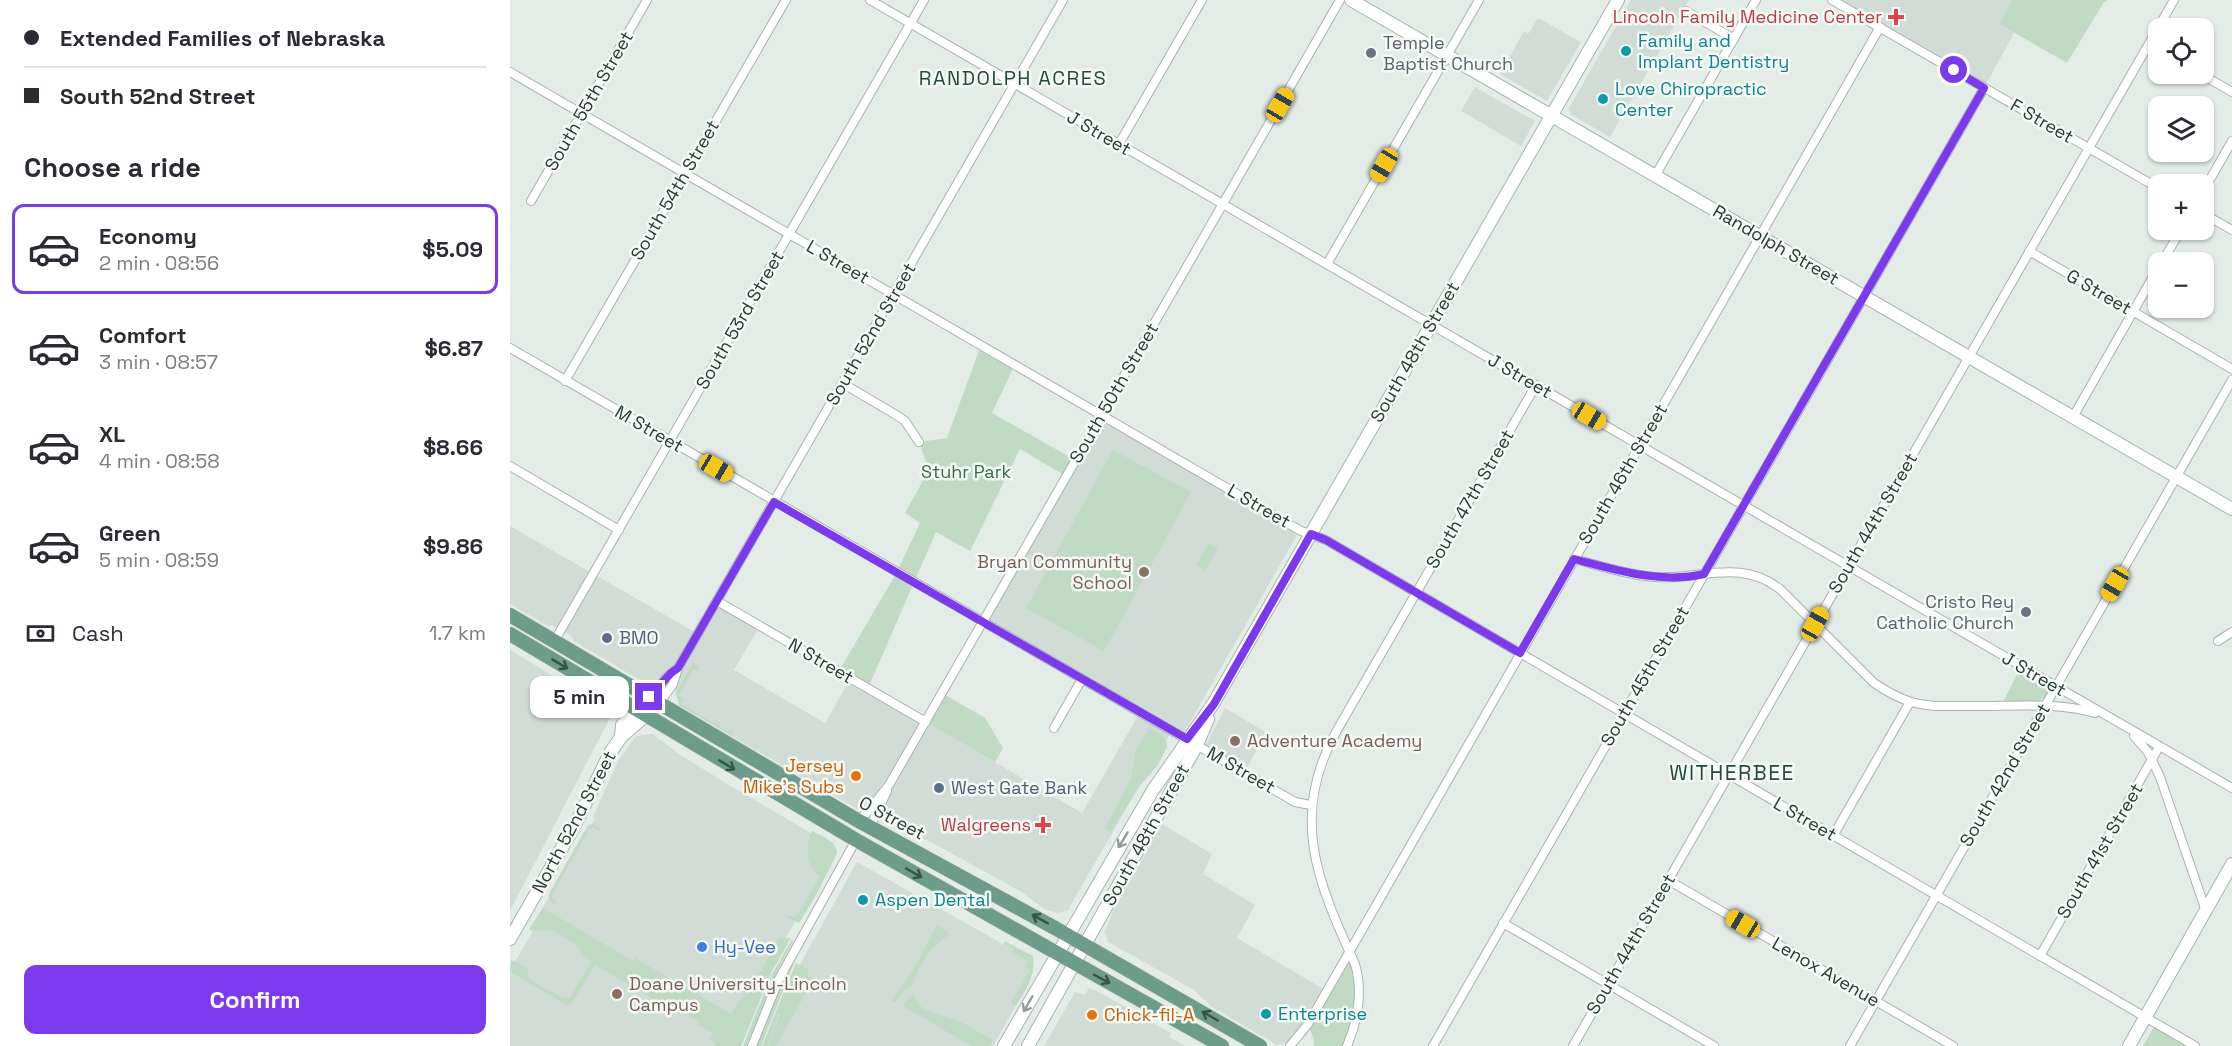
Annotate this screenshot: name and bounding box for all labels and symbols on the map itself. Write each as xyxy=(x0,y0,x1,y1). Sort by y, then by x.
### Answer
place label: Lincoln Family Medicine Center xyxy=(1613,5,1882,28)
marker: Lincoln Family Medicine Center xyxy=(1887,8,1905,26)
street label: South 55th Street xyxy=(539,27,638,175)
place label: Family and Implant Dentistry xyxy=(1638,29,1789,73)
place label: Temple Baptist Church xyxy=(1383,31,1513,75)
marker: Family and Implant Dentistry xyxy=(1619,44,1633,58)
marker: Temple Baptist Church xyxy=(1364,46,1378,60)
route start xyxy=(1940,56,1967,83)
district label: RANDOLPH ACRES xyxy=(919,65,1107,91)
place label: Love Chiropractic Center xyxy=(1615,77,1767,121)
car xyxy=(1263,85,1297,125)
marker: Love Chiropractic Center xyxy=(1596,92,1610,106)
street label: F Street xyxy=(2006,93,2078,148)
street label: J Street xyxy=(1063,105,1135,160)
street label: South 54th Street xyxy=(625,116,724,264)
car xyxy=(1367,145,1401,185)
street label: Randolph Street xyxy=(1709,199,1844,290)
street label: L Street xyxy=(803,234,874,289)
street label: South 53rd Street xyxy=(690,246,789,393)
street label: South 52nd Street xyxy=(820,258,921,409)
street label: G Street xyxy=(2063,264,2136,319)
street label: South 48th Street xyxy=(1365,277,1464,426)
street label: South 50th Street xyxy=(1064,318,1163,467)
street label: J Street xyxy=(1484,348,1556,403)
car xyxy=(1569,399,1609,433)
street label: South 46th Street xyxy=(1573,399,1672,548)
street label: M Street xyxy=(611,400,688,457)
street label: South 47th Street xyxy=(1420,425,1519,572)
street label: South 44th Street xyxy=(1823,448,1922,597)
car xyxy=(696,451,736,485)
park label: Stuhr Park xyxy=(921,460,1011,483)
street label: L Street xyxy=(1224,478,1295,533)
place label: Bryan Community School xyxy=(977,550,1132,594)
car xyxy=(2098,564,2132,604)
marker: Bryan Community School xyxy=(1137,565,1151,579)
place label: Cristo Rey Catholic Church xyxy=(1876,590,2014,634)
street label: South 45th Street xyxy=(1595,602,1694,750)
car xyxy=(1798,604,1832,644)
marker: Cristo Rey Catholic Church xyxy=(2019,605,2033,619)
place label: BMO xyxy=(619,626,659,649)
marker: BMO xyxy=(600,631,614,645)
street label: N Street xyxy=(784,633,858,688)
street label: J Street xyxy=(1998,646,2070,701)
one-way arrow xyxy=(551,659,568,671)
callout: 5 min xyxy=(529,676,628,718)
route end xyxy=(635,683,662,710)
street label: South 42nd Street xyxy=(1954,699,2055,850)
place label: Adventure Academy xyxy=(1247,729,1422,752)
marker: Adventure Academy xyxy=(1228,734,1242,748)
street label: M Street xyxy=(1203,741,1280,798)
street label: North 52nd Street xyxy=(526,747,621,897)
place label: Jersey Mike's Subs xyxy=(743,754,844,798)
one-way arrow xyxy=(718,759,735,771)
district label: WITHERBEE xyxy=(1669,759,1795,786)
street label: South 48th Street xyxy=(1097,760,1194,910)
marker: Jersey Mike's Subs xyxy=(849,769,863,783)
place label: West Gate Bank xyxy=(951,776,1088,799)
street label: South 41st Street xyxy=(2051,779,2148,923)
marker: West Gate Bank xyxy=(932,781,946,795)
street label: O Street xyxy=(855,791,929,845)
street label: L Street xyxy=(1770,791,1841,846)
place label: Walgreens xyxy=(941,813,1031,836)
marker: Walgreens xyxy=(1036,818,1050,832)
one-way arrow xyxy=(1117,831,1129,848)
one-way arrow xyxy=(905,867,922,879)
street label: South 44th Street xyxy=(1581,869,1680,1018)
place label: Aspen Dental xyxy=(875,888,990,911)
marker: Aspen Dental xyxy=(856,893,870,907)
car xyxy=(1723,907,1763,941)
one-way arrow xyxy=(1032,913,1049,925)
street label: Lenox Avenue xyxy=(1768,931,1884,1012)
place label: Hy-Vee xyxy=(714,935,776,958)
marker: Hy-Vee xyxy=(695,940,709,954)
place label: Doane University-Lincoln Campus xyxy=(629,972,847,1016)
one-way arrow xyxy=(1093,973,1110,985)
marker: Doane University-Lincoln Campus xyxy=(610,987,624,1001)
one-way arrow xyxy=(1022,995,1034,1012)
place label: Enterprise xyxy=(1278,1002,1367,1025)
place label: Chick-fil-A xyxy=(1104,1003,1194,1026)
marker: Enterprise xyxy=(1259,1007,1273,1021)
marker: Chick-fil-A xyxy=(1085,1008,1099,1022)
one-way arrow xyxy=(1202,1009,1219,1021)

